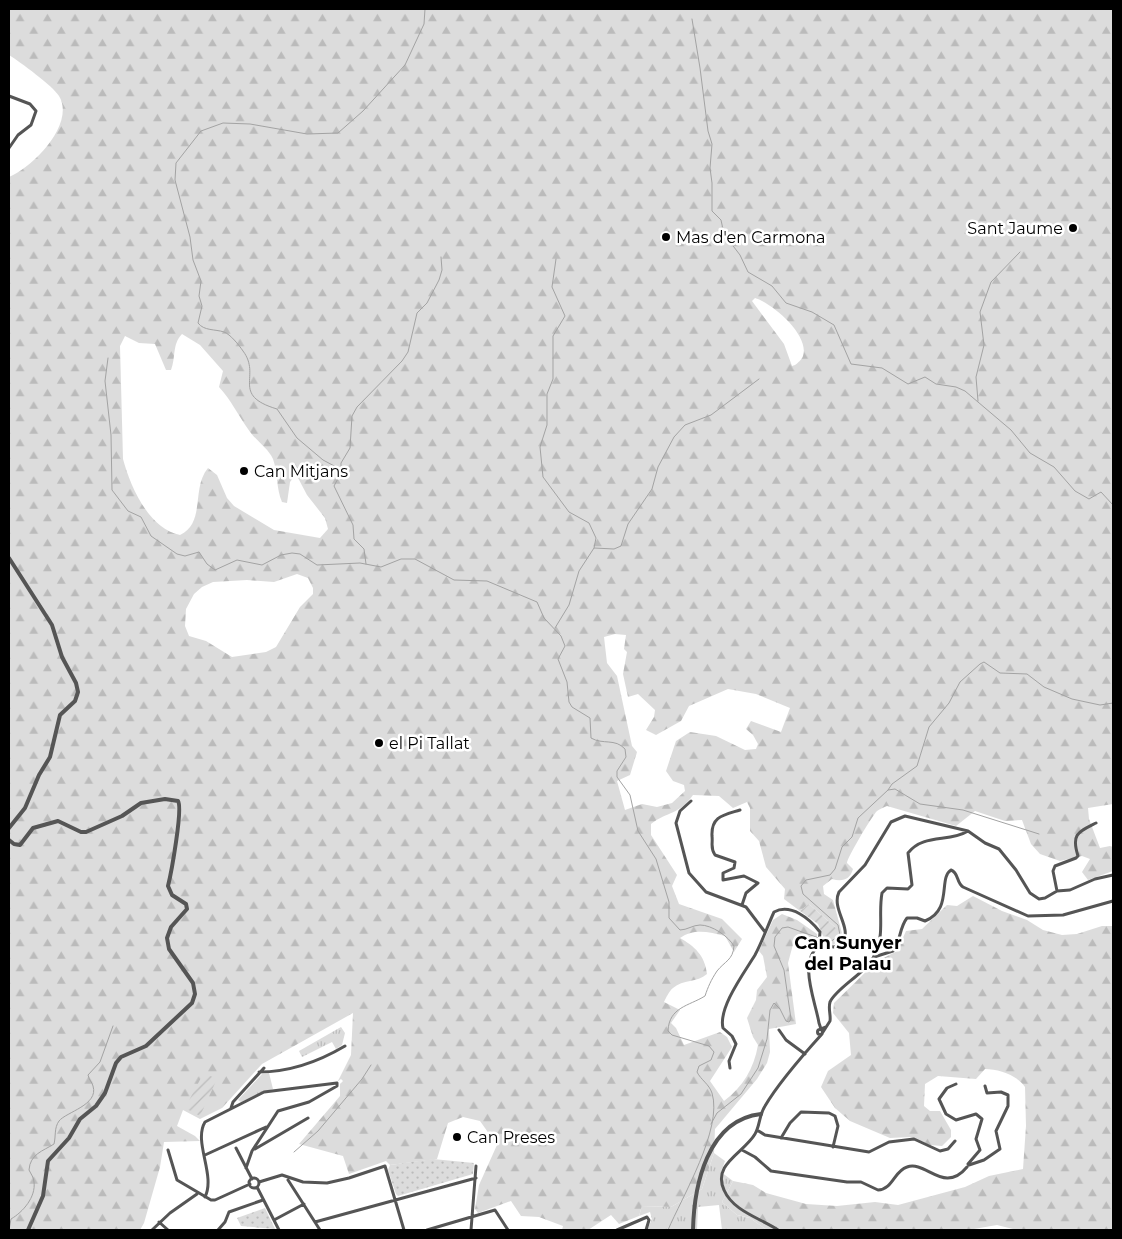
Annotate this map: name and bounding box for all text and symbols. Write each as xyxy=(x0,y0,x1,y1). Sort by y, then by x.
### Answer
place label: Sant Jaume xyxy=(967,219,1063,238)
marker: Sant Jaume xyxy=(1067,222,1079,234)
place label: Mas d'en Carmona xyxy=(676,228,825,247)
marker: Mas d'en Carmona xyxy=(660,231,672,243)
place label: Can Mitjans xyxy=(254,462,348,481)
marker: Can Mitjans xyxy=(238,465,250,477)
place label: el Pi Tallat xyxy=(389,734,470,753)
marker: el Pi Tallat xyxy=(373,737,385,749)
district label: Can Sunyer del Palau xyxy=(794,932,902,975)
place label: Can Preses xyxy=(467,1128,555,1147)
marker: Can Preses xyxy=(451,1131,463,1143)

